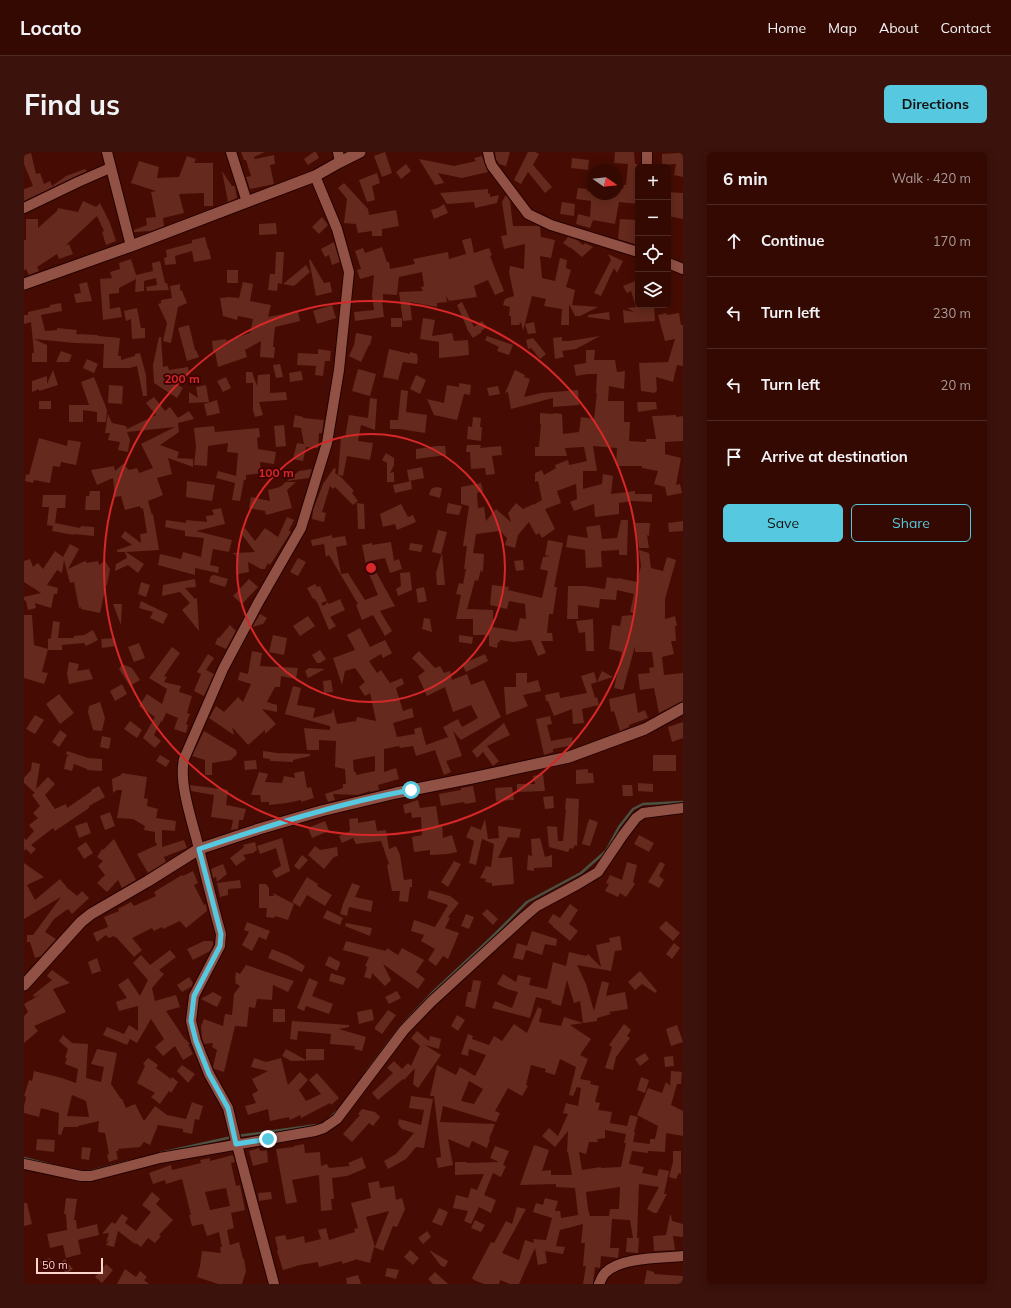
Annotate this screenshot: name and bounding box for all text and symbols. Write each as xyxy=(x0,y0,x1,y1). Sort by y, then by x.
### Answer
text: Locato xyxy=(20,16,81,40)
text: Home xyxy=(767,19,806,37)
text: Map xyxy=(828,19,857,37)
text: About xyxy=(879,19,919,37)
text: Contact xyxy=(941,19,991,37)
button: Directions xyxy=(884,85,987,123)
text: Find us xyxy=(24,87,120,122)
north arrow xyxy=(587,164,623,200)
map controls xyxy=(635,164,671,308)
button: + xyxy=(635,164,671,200)
text: 6 min xyxy=(723,168,768,189)
text: Walk · 420 m xyxy=(892,170,971,186)
button: − xyxy=(635,200,671,236)
icon: ahead xyxy=(723,230,745,252)
text: Continue xyxy=(761,231,824,250)
text: 170 m xyxy=(933,233,971,249)
button: locate xyxy=(635,236,671,272)
button: layers xyxy=(635,272,671,308)
icon: left xyxy=(723,302,745,324)
text: Turn left xyxy=(761,303,820,322)
text: 230 m xyxy=(933,305,971,321)
text: 200 m xyxy=(164,371,200,386)
icon: left xyxy=(723,374,745,396)
text: Turn left xyxy=(761,375,820,394)
text: 20 m xyxy=(941,377,971,393)
icon: arrive xyxy=(723,446,745,468)
text: Arrive at destination xyxy=(761,447,908,466)
text: 100 m xyxy=(258,465,294,480)
button: Save xyxy=(723,504,843,542)
button: Share xyxy=(851,504,971,542)
centre of rings xyxy=(364,561,378,575)
route start xyxy=(402,781,420,799)
route end xyxy=(259,1130,277,1148)
scale bar xyxy=(36,1256,103,1275)
text: 50 m xyxy=(42,1258,68,1272)

